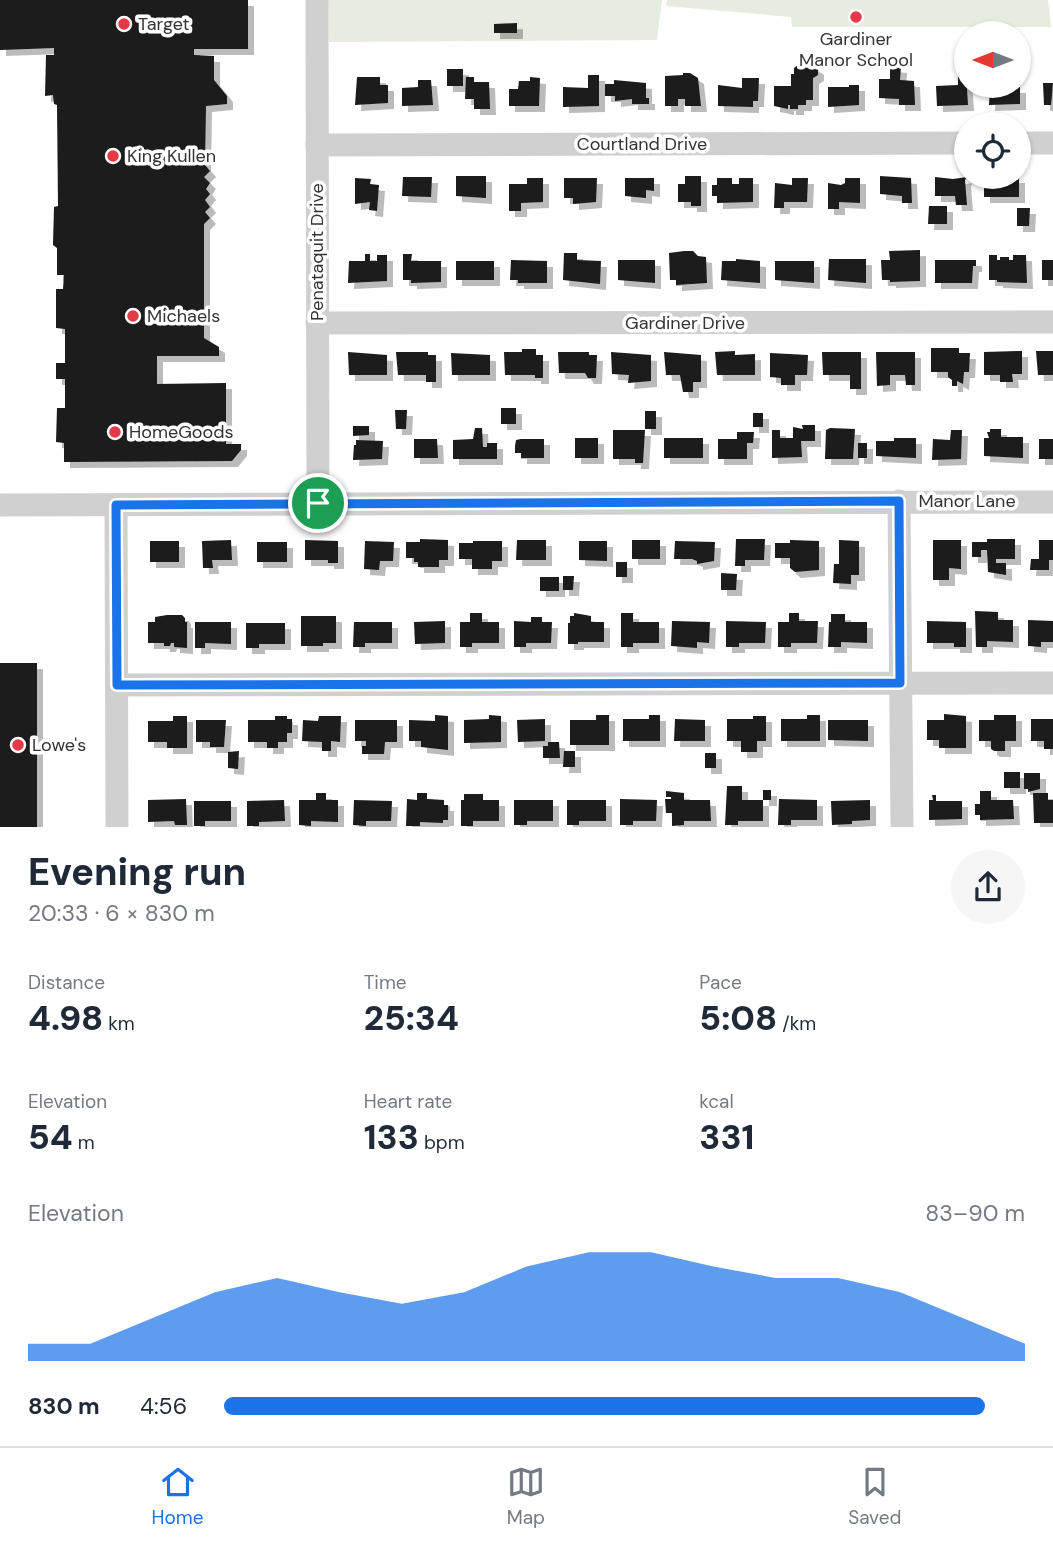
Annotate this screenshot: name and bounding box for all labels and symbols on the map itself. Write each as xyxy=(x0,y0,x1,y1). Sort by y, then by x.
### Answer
marker: Gardiner Manor School xyxy=(848,9,864,25)
place label: Target xyxy=(138,12,190,36)
marker: Target xyxy=(116,16,132,32)
north arrow xyxy=(954,21,1031,98)
place label: Gardiner Manor School xyxy=(799,27,913,72)
street label: Courtland Drive xyxy=(577,132,707,156)
place label: King Kullen xyxy=(127,144,216,168)
marker: King Kullen xyxy=(105,148,121,164)
street label: Penataquit Drive xyxy=(305,183,329,321)
place label: Michaels xyxy=(147,304,220,328)
marker: Michaels xyxy=(125,308,141,324)
street label: Gardiner Drive xyxy=(625,311,745,335)
place label: HomeGoods xyxy=(129,420,234,444)
marker: HomeGoods xyxy=(107,424,123,440)
pin xyxy=(288,473,348,533)
street label: Manor Lane xyxy=(918,489,1016,513)
place label: Lowe's xyxy=(32,733,86,757)
marker: Lowe's xyxy=(10,737,26,753)

